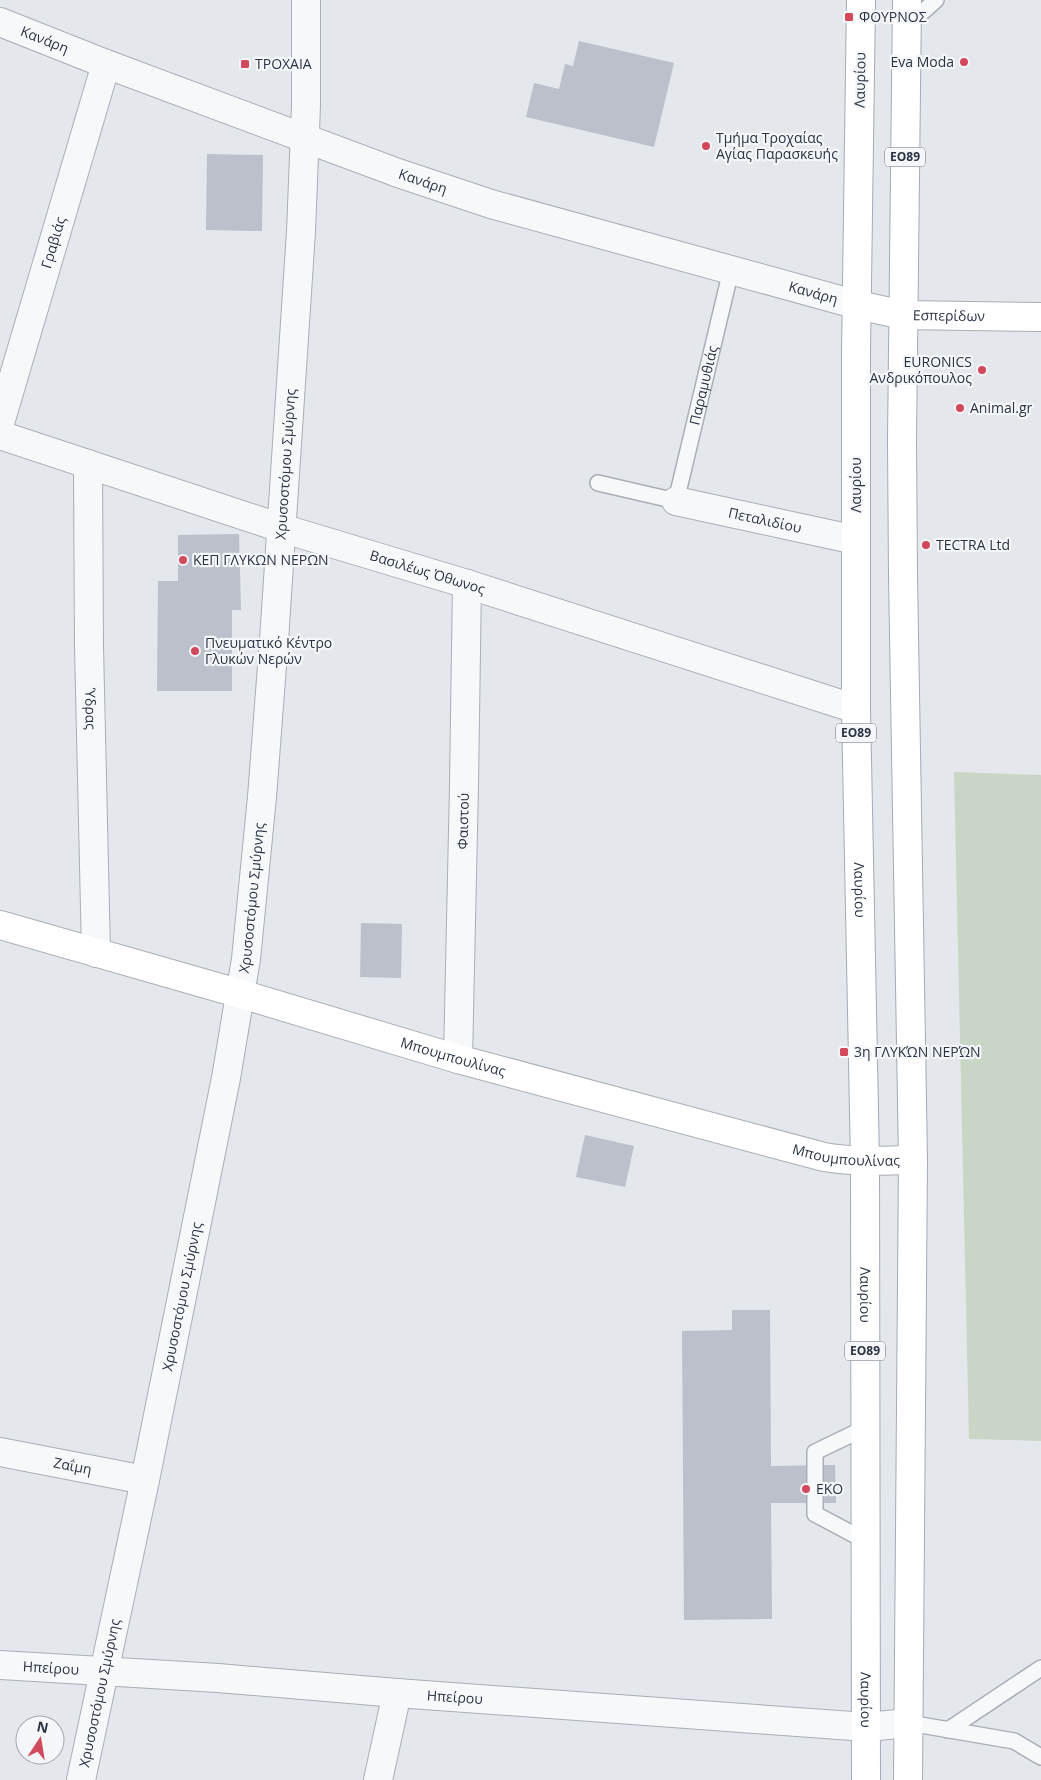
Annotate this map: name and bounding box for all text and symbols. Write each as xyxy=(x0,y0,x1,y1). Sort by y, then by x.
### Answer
place label: ΦΟΥΡΝΟΣ xyxy=(859,7,927,26)
marker: ΦΟΥΡΝΟΣ xyxy=(843,11,855,23)
street label: Κανάρη xyxy=(18,21,72,57)
street label: Λαυρίου xyxy=(850,52,869,108)
place label: Eva Moda xyxy=(890,52,954,71)
place label: ΤΡΟΧΑΙΑ xyxy=(255,54,312,73)
marker: Eva Moda xyxy=(958,56,970,68)
marker: ΤΡΟΧΑΙΑ xyxy=(239,58,251,70)
place label: Τμήμα Τροχαίας Αγίας Παρασκευής xyxy=(716,128,838,163)
marker: Τμήμα Τροχαίας Αγίας Παρασκευής xyxy=(700,140,712,152)
road number: ΕΟ89 xyxy=(885,148,925,166)
street label: Κανάρη xyxy=(396,164,450,198)
street label: Γραβιάς xyxy=(36,214,69,271)
street label: Κανάρη xyxy=(787,276,840,308)
street label: Εσπερίδων xyxy=(913,305,985,325)
street label: Παραμυθιάς xyxy=(684,343,722,427)
place label: EURONICS Ανδρικόπουλος xyxy=(869,352,972,387)
marker: EURONICS Ανδρικόπουλος xyxy=(976,364,988,376)
street label: Χρυσοστόμου Σμύρνης xyxy=(271,388,300,540)
place label: Animal.gr xyxy=(970,398,1033,417)
marker: Animal.gr xyxy=(954,402,966,414)
street label: Λαυρίου xyxy=(846,457,865,513)
street label: Πεταλιδίου xyxy=(727,503,803,537)
place label: TECTRA Ltd xyxy=(936,535,1010,554)
marker: TECTRA Ltd xyxy=(920,539,932,551)
street label: Βασιλέως Όθωνος xyxy=(368,545,488,598)
place label: ΚΕΠ ΓΛΥΚΩΝ ΝΕΡΩΝ xyxy=(193,550,329,569)
marker: ΚΕΠ ΓΛΥΚΩΝ ΝΕΡΩΝ xyxy=(177,554,189,566)
place label: Πνευματικό Κέντρο Γλυκών Νερών xyxy=(205,633,332,668)
marker: Πνευματικό Κέντρο Γλυκών Νερών xyxy=(189,645,201,657)
street label: Ύδρας xyxy=(81,687,101,730)
road number: ΕΟ89 xyxy=(836,724,876,742)
street label: Φαιστού xyxy=(453,793,473,850)
street label: Χρυσοστόμου Σμύρνης xyxy=(234,821,268,975)
street label: Λαυρίου xyxy=(850,862,870,918)
street label: Μπουμπουλίνας xyxy=(398,1032,508,1080)
place label: 3η ΓΛΥΚΏΝ ΝΕΡΏΝ xyxy=(854,1042,981,1061)
marker: 3η ΓΛΥΚΏΝ ΝΕΡΏΝ xyxy=(838,1046,850,1058)
street label: Μπουμπουλίνας xyxy=(790,1139,900,1170)
street label: Χρυσοστόμου Σμύρνης xyxy=(157,1220,206,1372)
street label: Λαυρίου xyxy=(856,1267,875,1323)
road number: ΕΟ89 xyxy=(845,1342,885,1360)
street label: Ζαΐμη xyxy=(52,1453,94,1479)
place label: EKO xyxy=(816,1479,843,1498)
marker: EKO xyxy=(800,1483,812,1495)
street label: Χρυσοστόμου Σμύρνης xyxy=(74,1617,124,1769)
street label: Ηπείρου xyxy=(22,1656,80,1679)
street label: Λαυρίου xyxy=(857,1672,876,1728)
street label: Ηπείρου xyxy=(426,1685,484,1708)
north arrow xyxy=(15,1715,65,1765)
text: N xyxy=(35,1716,50,1737)

